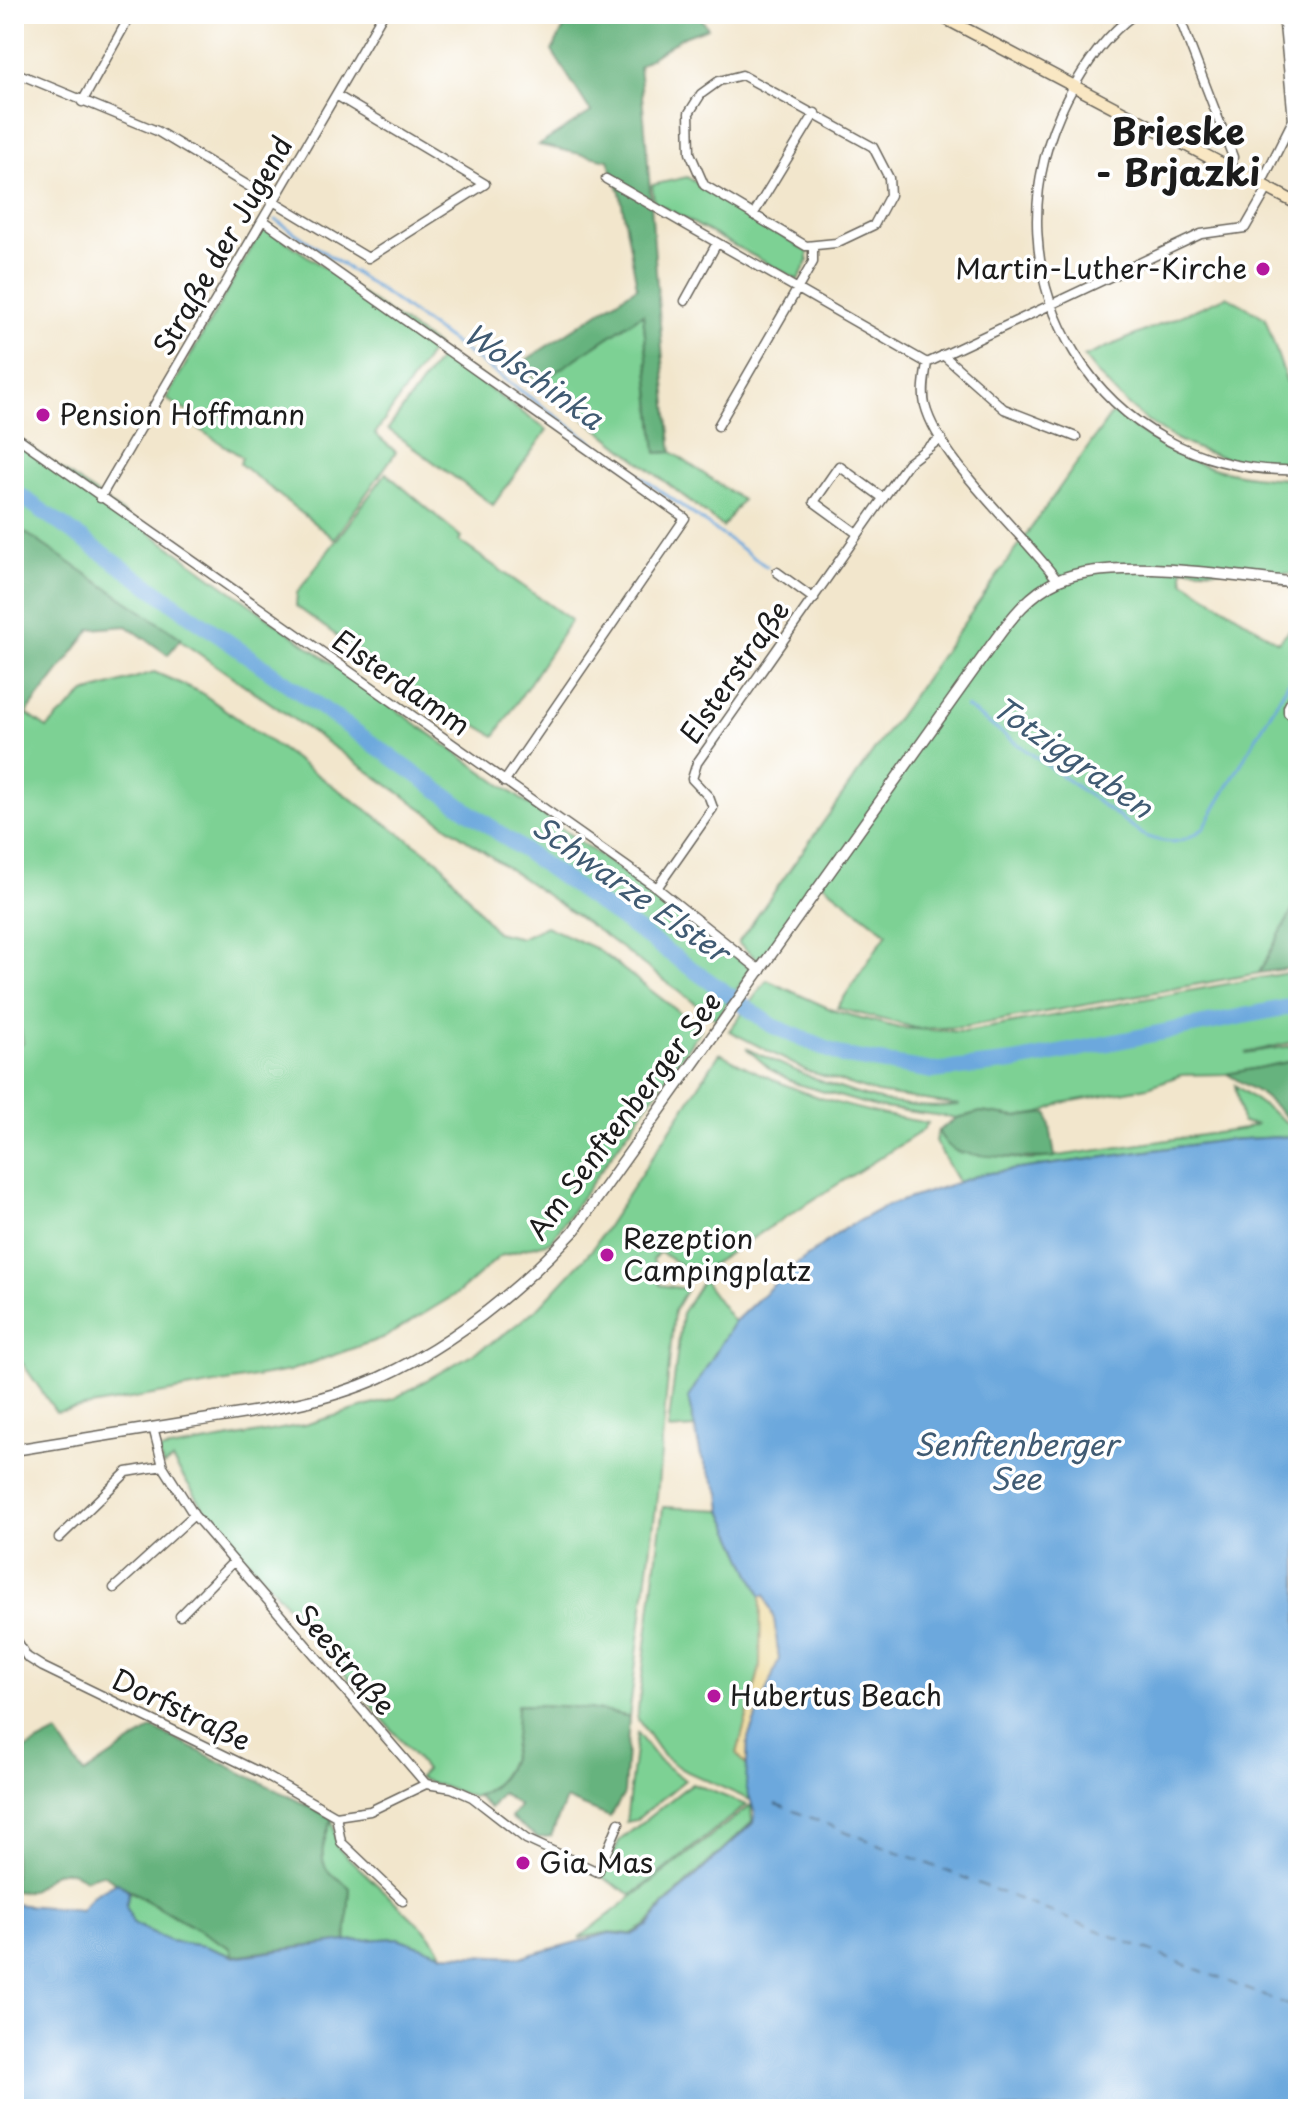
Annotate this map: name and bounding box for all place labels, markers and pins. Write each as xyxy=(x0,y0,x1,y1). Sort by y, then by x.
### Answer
place label: Martin-Luther-Kirche xyxy=(955,246,1247,289)
marker: Martin-Luther-Kirche xyxy=(1254,260,1272,278)
place label: Pension Hoffmann xyxy=(59,392,305,435)
marker: Pension Hoffmann xyxy=(34,406,52,424)
place label: Rezeption Campingplatz xyxy=(623,1216,811,1291)
marker: Rezeption Campingplatz xyxy=(598,1246,616,1264)
place label: Hubertus Beach xyxy=(730,1673,942,1716)
marker: Hubertus Beach xyxy=(705,1687,723,1705)
place label: Gia Mas xyxy=(539,1840,653,1883)
marker: Gia Mas xyxy=(514,1854,532,1872)

